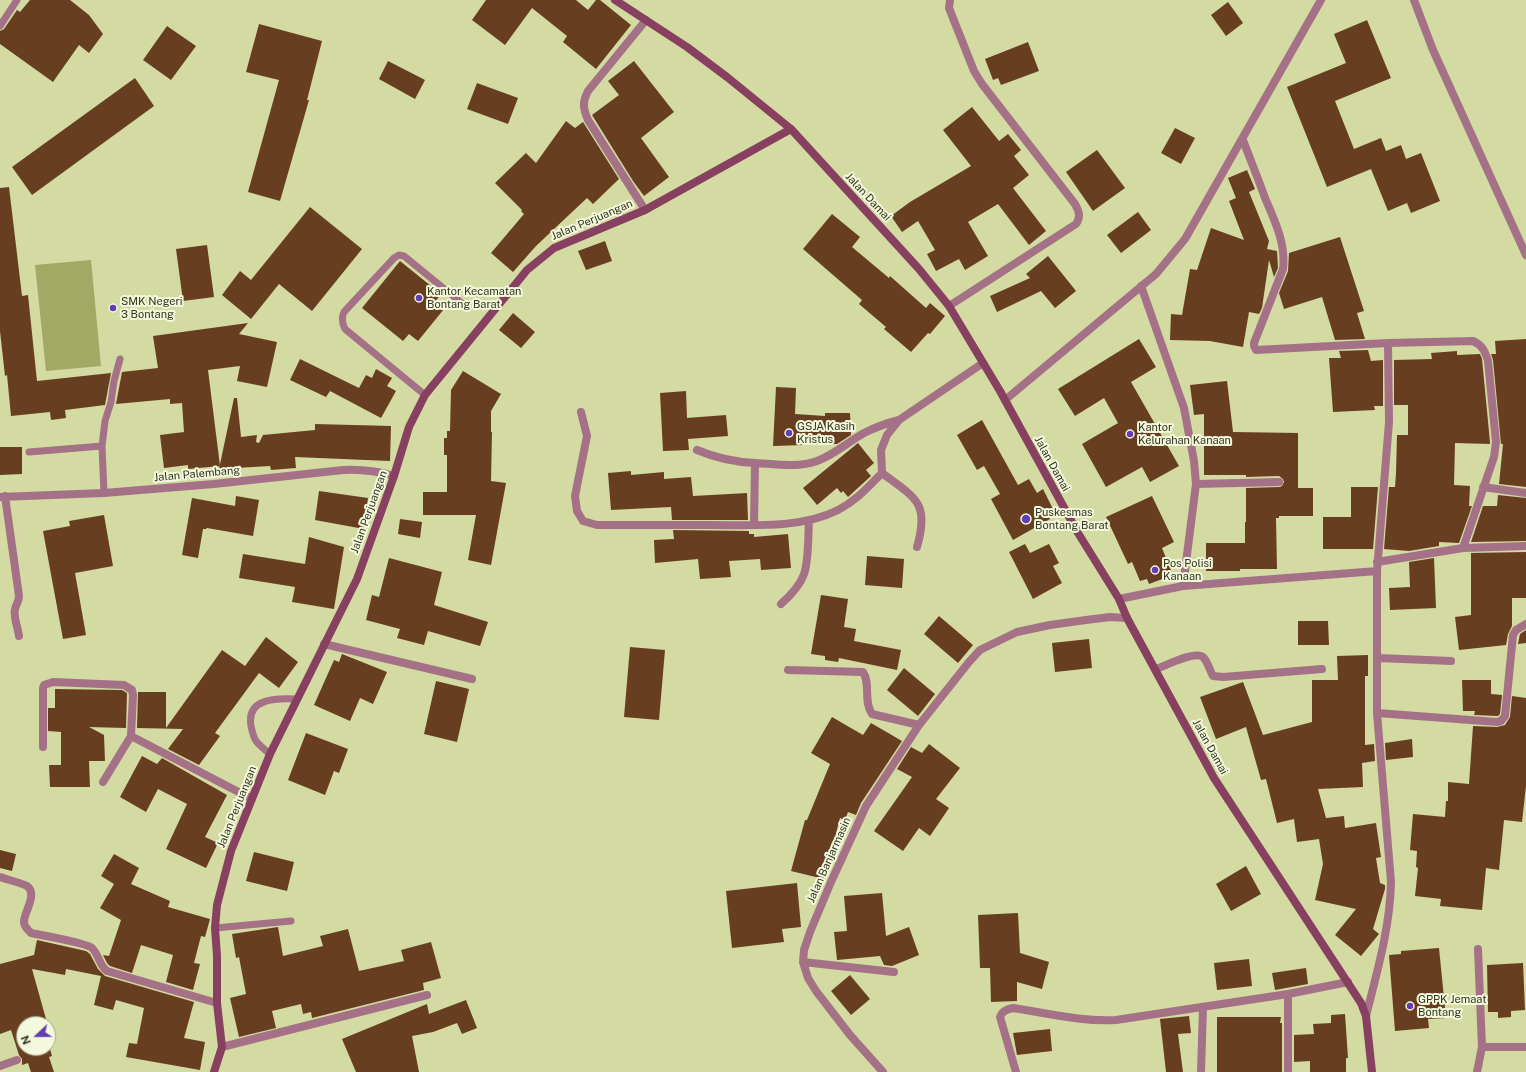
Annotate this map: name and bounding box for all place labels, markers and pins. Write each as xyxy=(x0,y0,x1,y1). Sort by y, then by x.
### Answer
place label: Kantor Kecamatan Bontang Barat xyxy=(427,285,521,311)
marker: Kantor Kecamatan Bontang Barat xyxy=(414,293,424,303)
place label: SMK Negeri 3 Bontang xyxy=(121,295,183,321)
marker: SMK Negeri 3 Bontang xyxy=(108,303,118,313)
place label: GSJA Kasih Kristus xyxy=(797,420,855,446)
place label: Kantor Kelurahan Kanaan xyxy=(1138,421,1231,447)
marker: GSJA Kasih Kristus xyxy=(784,428,794,438)
marker: Kantor Kelurahan Kanaan xyxy=(1125,429,1135,439)
place label: Puskesmas Bontang Barat xyxy=(1035,506,1109,532)
marker: Puskesmas Bontang Barat xyxy=(1020,513,1032,525)
place label: Pos Polisi Kanaan xyxy=(1163,557,1212,583)
marker: Pos Polisi Kanaan xyxy=(1150,565,1160,575)
place label: GPPK Jemaat Bontang xyxy=(1418,993,1486,1019)
marker: GPPK Jemaat Bontang xyxy=(1405,1001,1415,1011)

